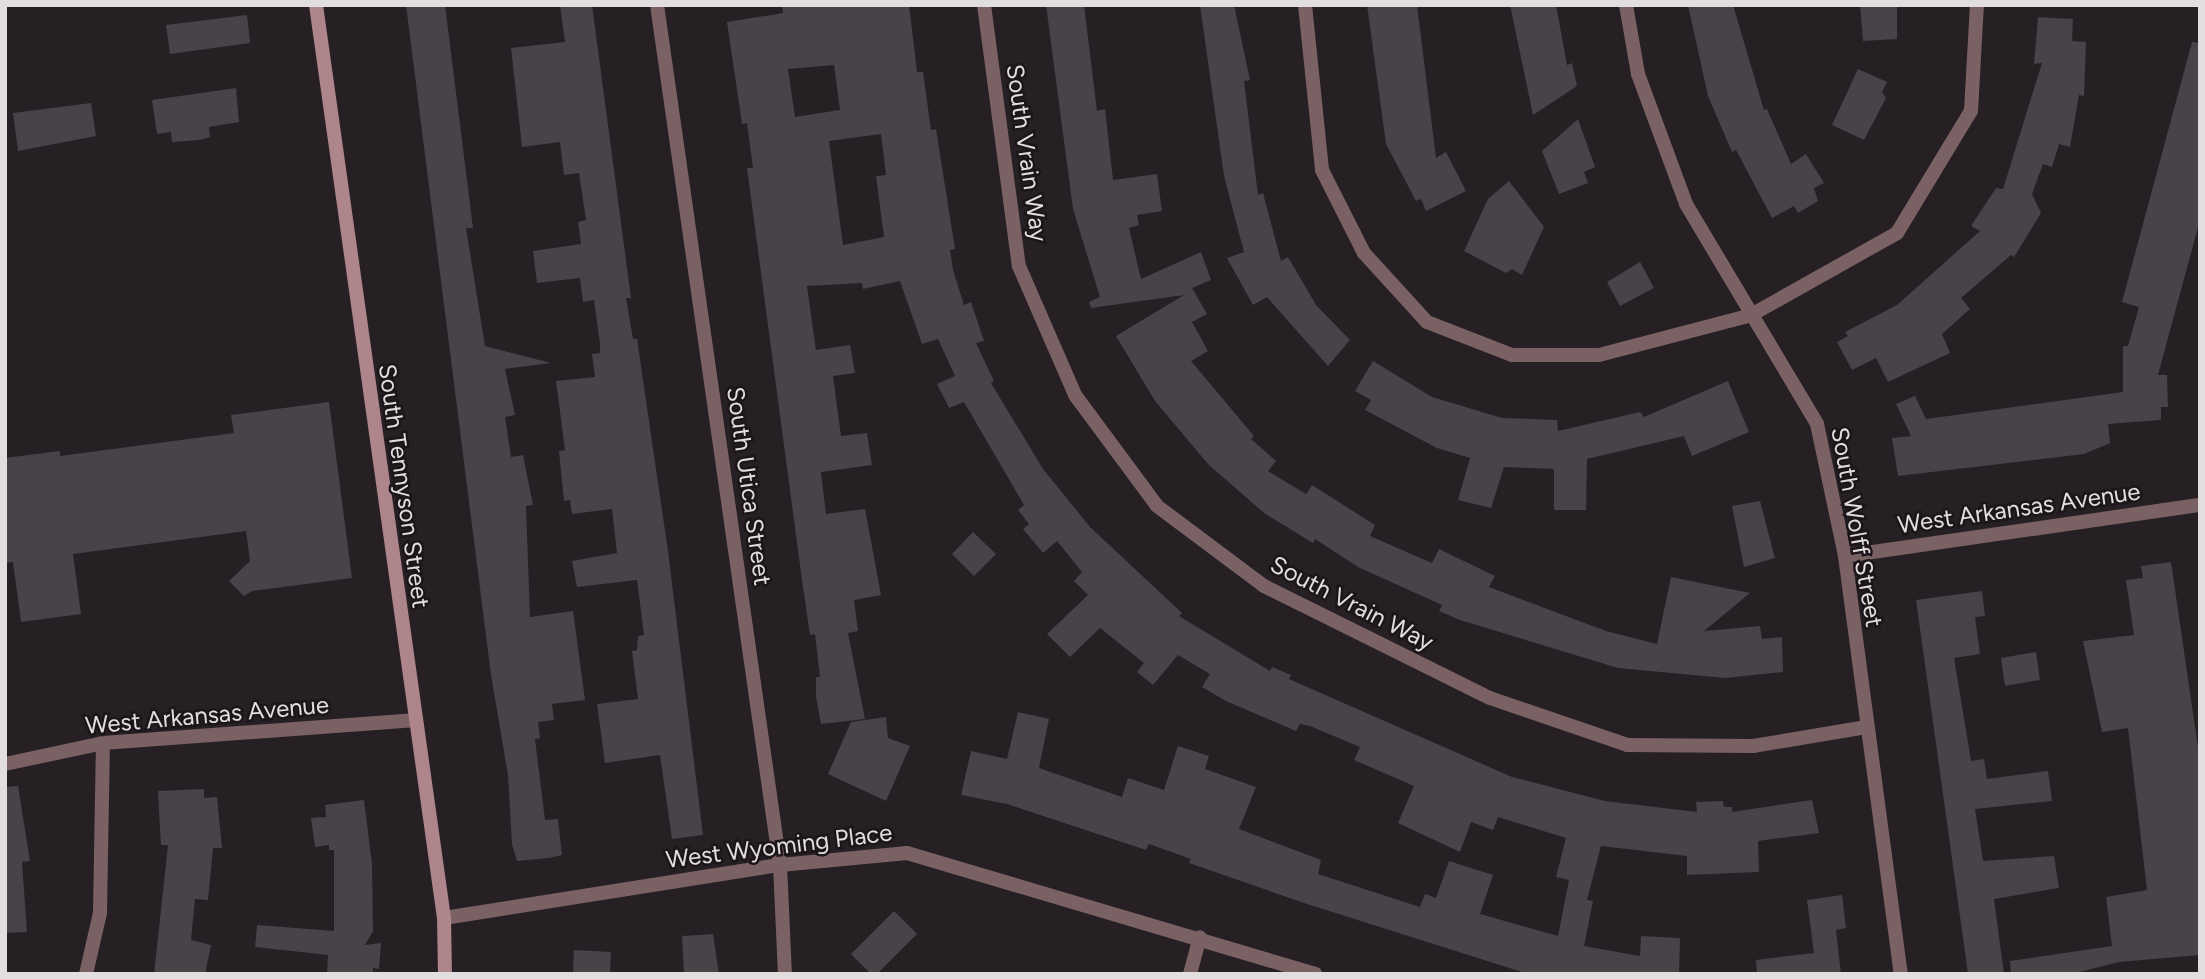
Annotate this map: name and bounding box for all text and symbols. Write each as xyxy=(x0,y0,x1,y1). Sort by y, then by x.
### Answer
street label: South Vrain Way xyxy=(1000,62,1054,244)
street label: South Tennyson Street xyxy=(373,362,435,610)
street label: South Utica Street xyxy=(721,385,777,587)
street label: South Wolff Street xyxy=(1825,425,1889,629)
street label: West Arkansas Avenue xyxy=(1896,477,2142,539)
street label: South Vrain Way xyxy=(1266,550,1438,656)
street label: West Arkansas Avenue xyxy=(84,690,330,740)
street label: West Wyoming Place xyxy=(664,818,894,874)

